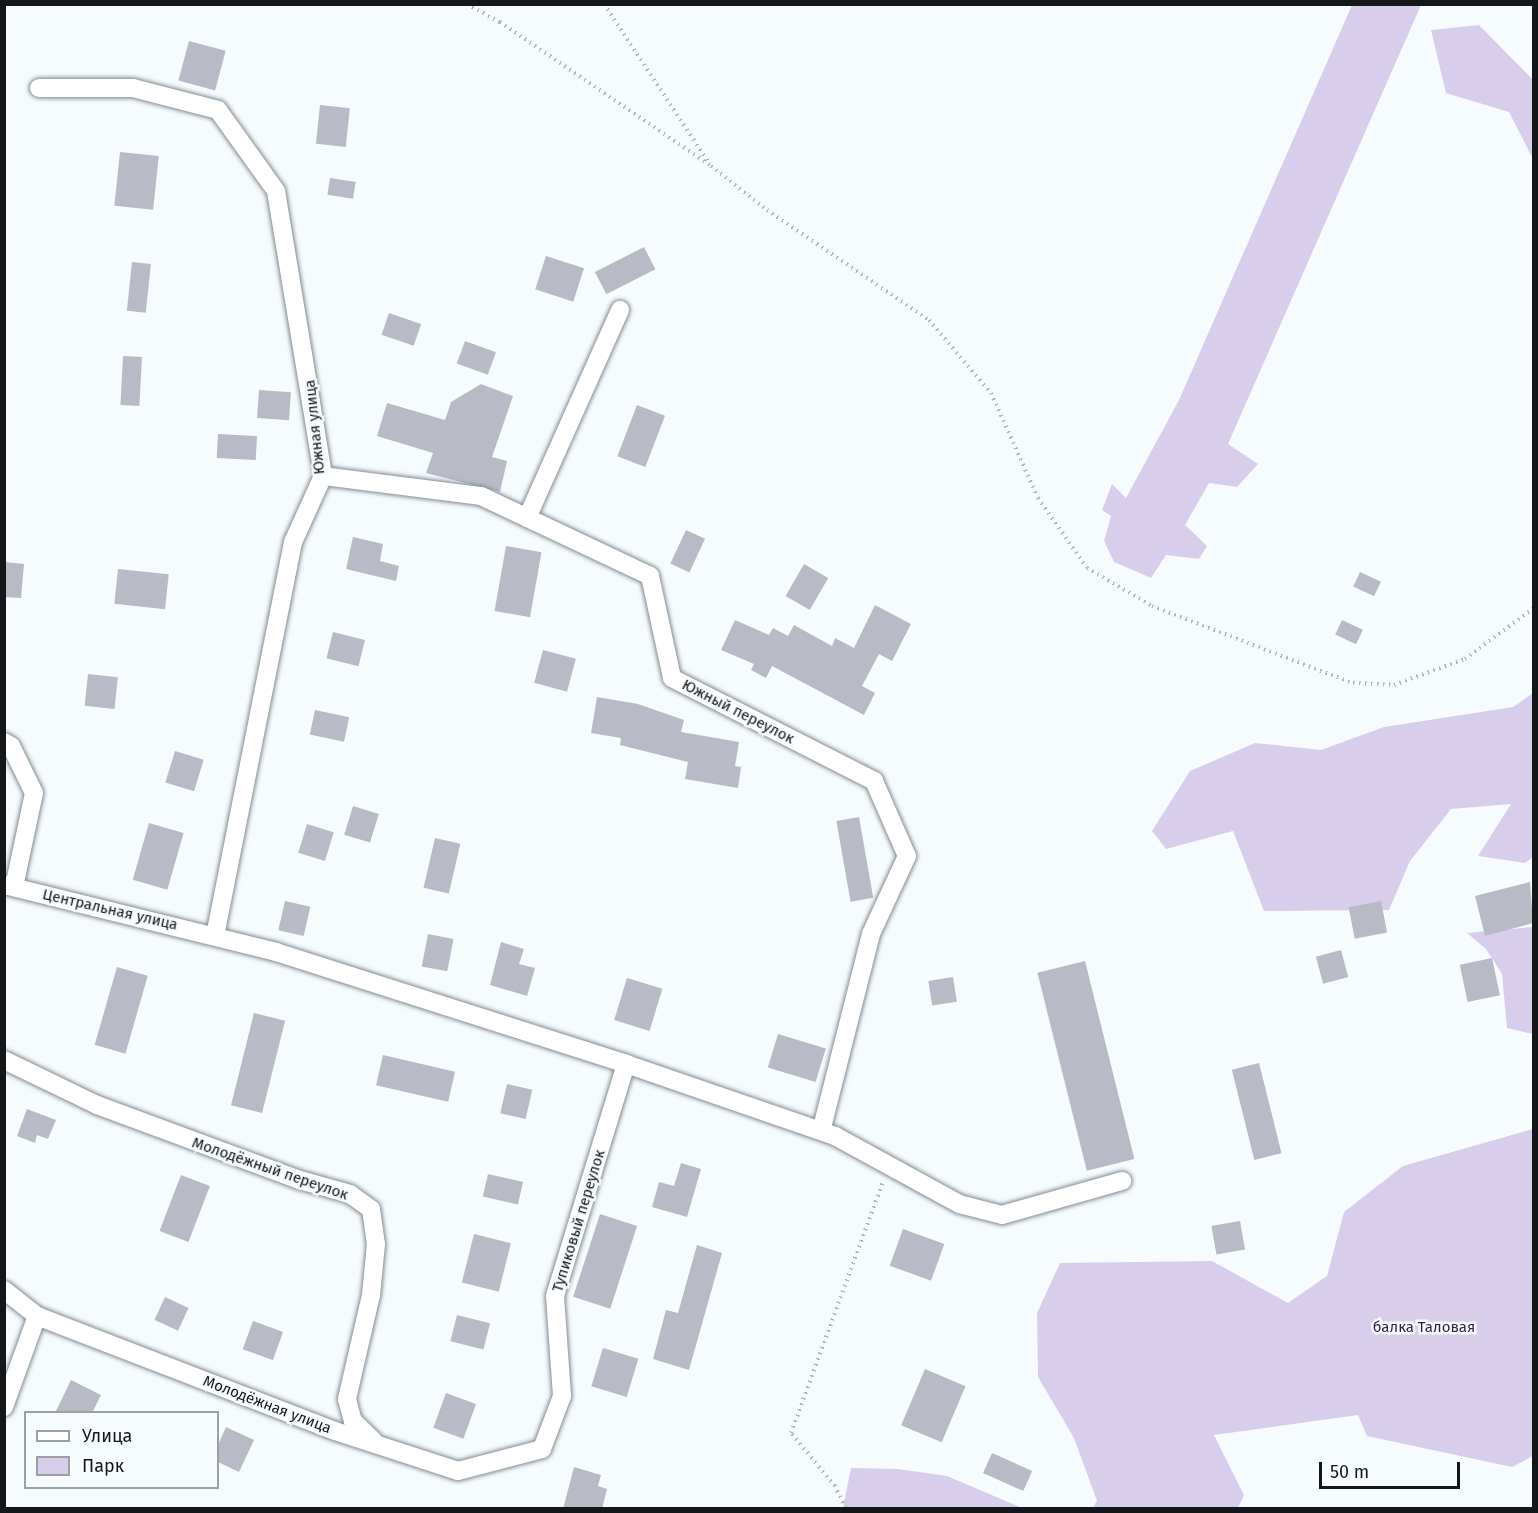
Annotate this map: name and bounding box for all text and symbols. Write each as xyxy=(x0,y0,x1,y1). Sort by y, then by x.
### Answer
street label: Южная улица xyxy=(301,379,329,475)
street label: Южный переулок xyxy=(679,676,797,748)
street label: Центральная улица xyxy=(41,886,179,934)
street label: Молодёжный переулок xyxy=(190,1134,350,1204)
street label: Тупиковый переулок xyxy=(549,1148,609,1294)
park label: балка Таловая xyxy=(1373,1319,1475,1337)
street label: Молодёжная улица xyxy=(200,1372,334,1438)
legend xyxy=(24,1411,219,1489)
text: Улица xyxy=(82,1425,132,1447)
scale bar xyxy=(1322,1450,1463,1488)
text: Парк xyxy=(82,1455,124,1477)
text: 50 m xyxy=(1330,1461,1369,1483)

